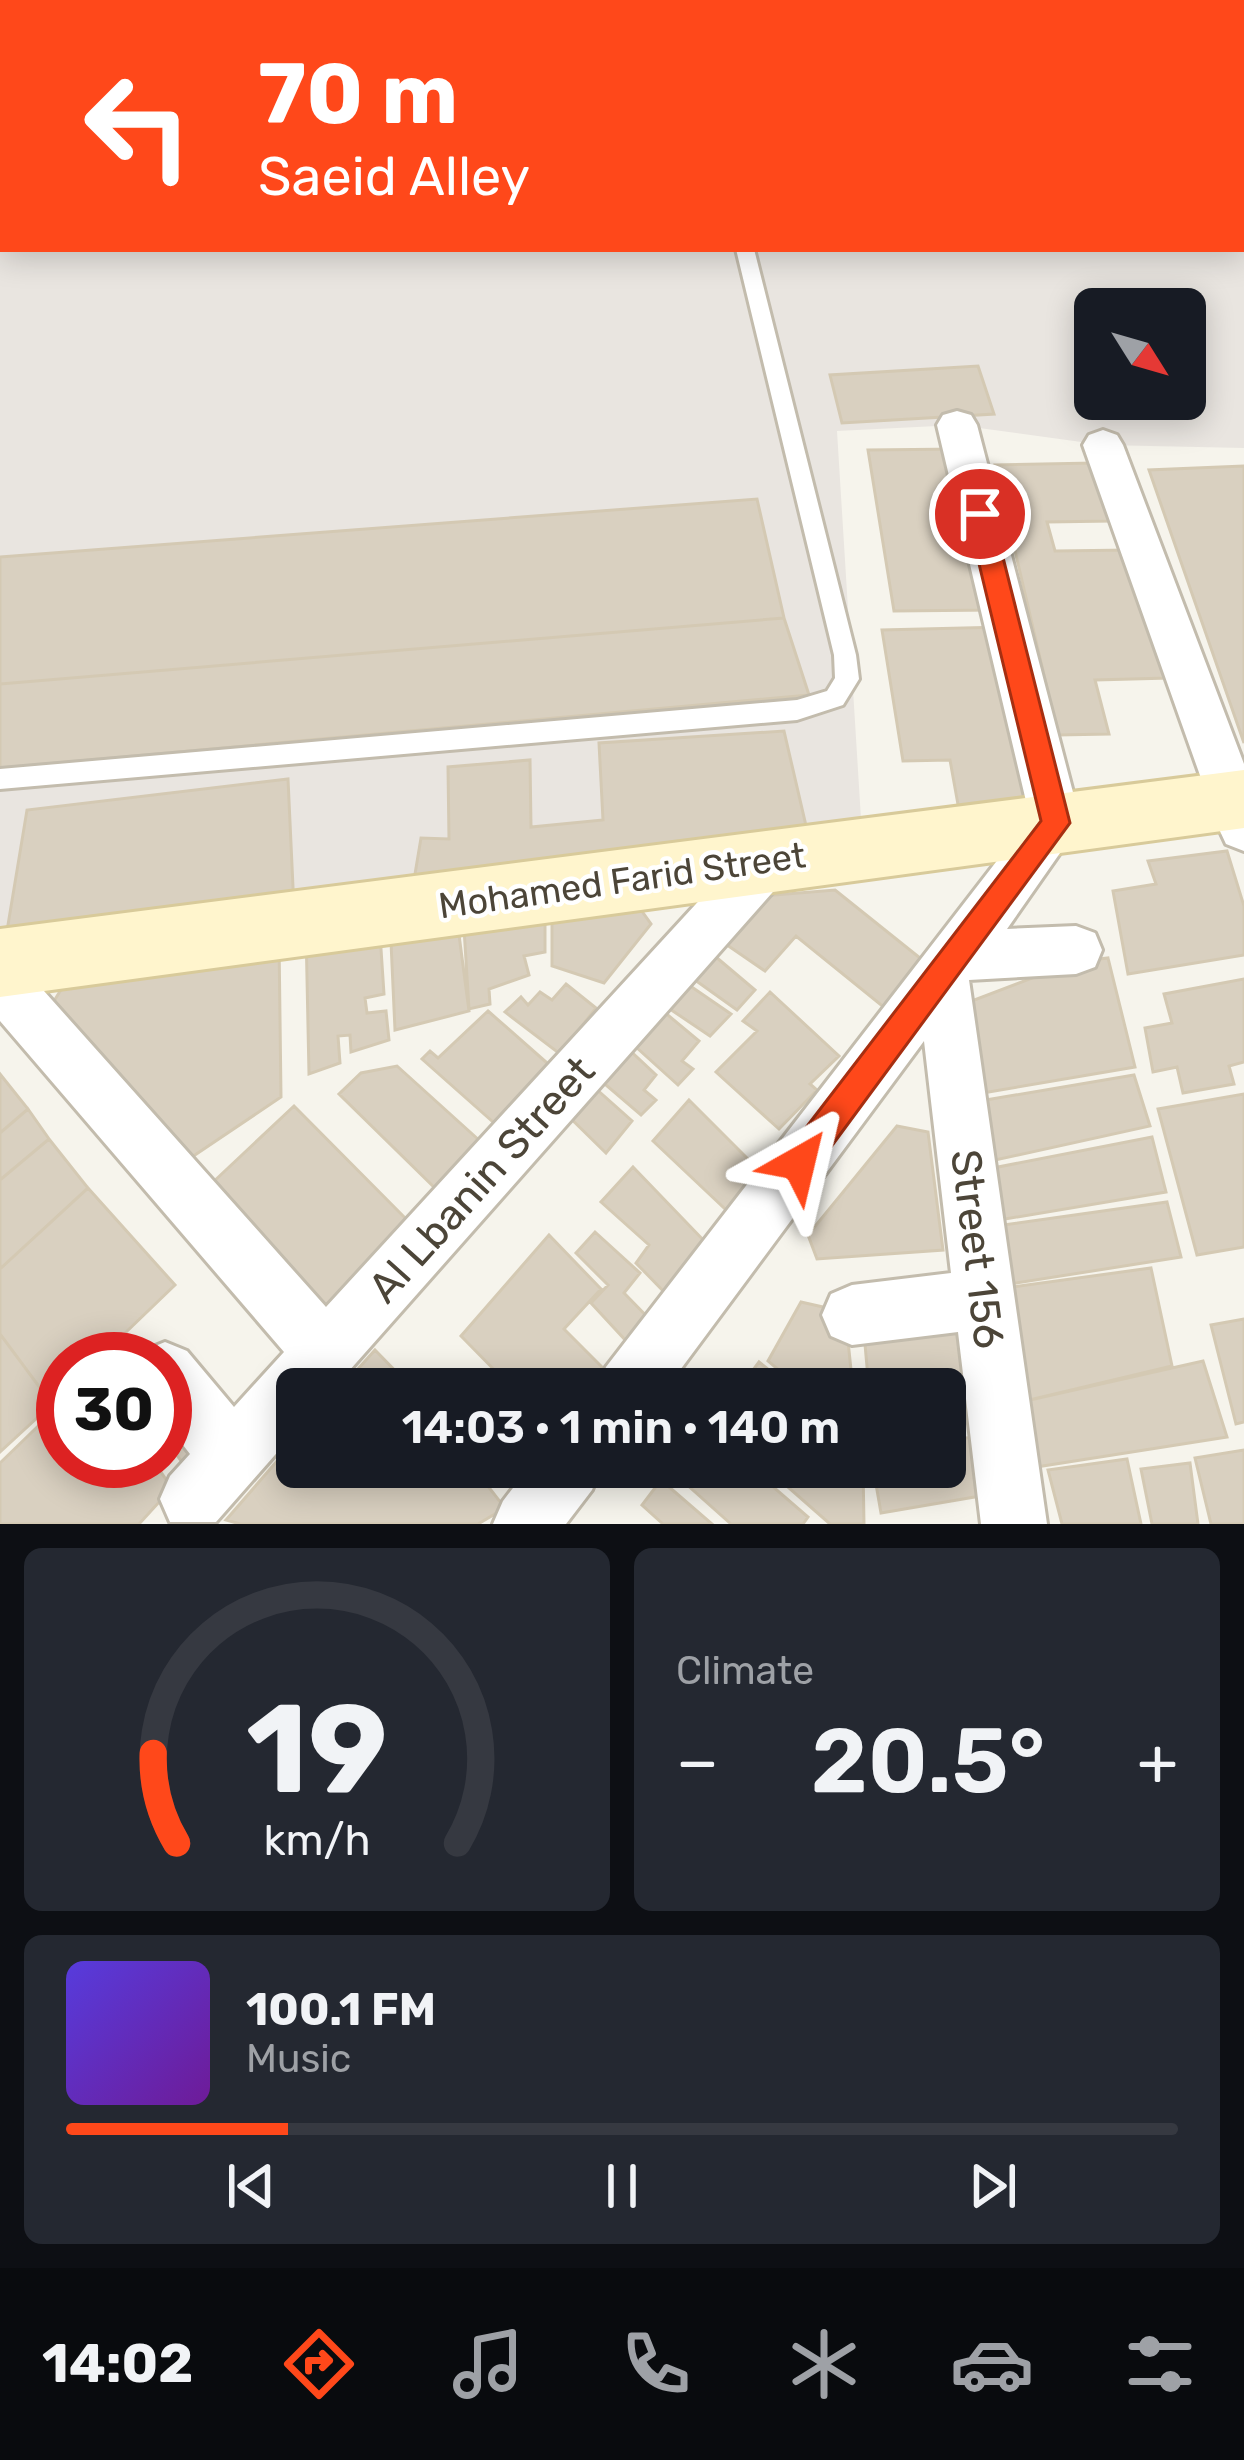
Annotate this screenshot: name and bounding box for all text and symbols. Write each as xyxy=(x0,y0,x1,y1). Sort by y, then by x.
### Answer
text: 70 m xyxy=(258,44,458,144)
icon: left xyxy=(60,48,216,204)
text: Saeid Alley xyxy=(258,145,530,209)
north arrow xyxy=(1074,288,1206,420)
map controls xyxy=(1074,288,1206,420)
pin xyxy=(929,463,1031,565)
icon: arrive xyxy=(947,481,1013,547)
street label: Mohamed Farid Street xyxy=(436,833,808,928)
street label: Al Lbanin Street xyxy=(358,1047,605,1313)
position arrow xyxy=(736,1100,862,1226)
street label: Street 156 xyxy=(940,1147,1014,1351)
speed limit sign: 30 xyxy=(36,1332,192,1488)
text: 14:03 · 1 min · 140 m xyxy=(402,1401,840,1454)
text: Climate xyxy=(676,1648,814,1694)
text: 19 xyxy=(246,1675,388,1823)
text: 20.5° xyxy=(811,1708,1045,1815)
text: − xyxy=(676,1722,719,1801)
text: + xyxy=(1137,1722,1178,1801)
text: km/h xyxy=(263,1814,371,1865)
text: 100.1 FM xyxy=(246,1983,436,2036)
text: Music xyxy=(246,2036,351,2082)
icon: previous xyxy=(218,2153,284,2219)
icon: pause xyxy=(589,2153,655,2219)
icon: next xyxy=(960,2153,1026,2219)
icon: directions xyxy=(277,2322,361,2406)
icon: music xyxy=(446,2322,530,2406)
icon: phone xyxy=(614,2322,698,2406)
icon: climate xyxy=(782,2322,866,2406)
icon: car xyxy=(950,2322,1034,2406)
icon: filters xyxy=(1118,2322,1202,2406)
text: 14:02 xyxy=(42,2332,193,2396)

